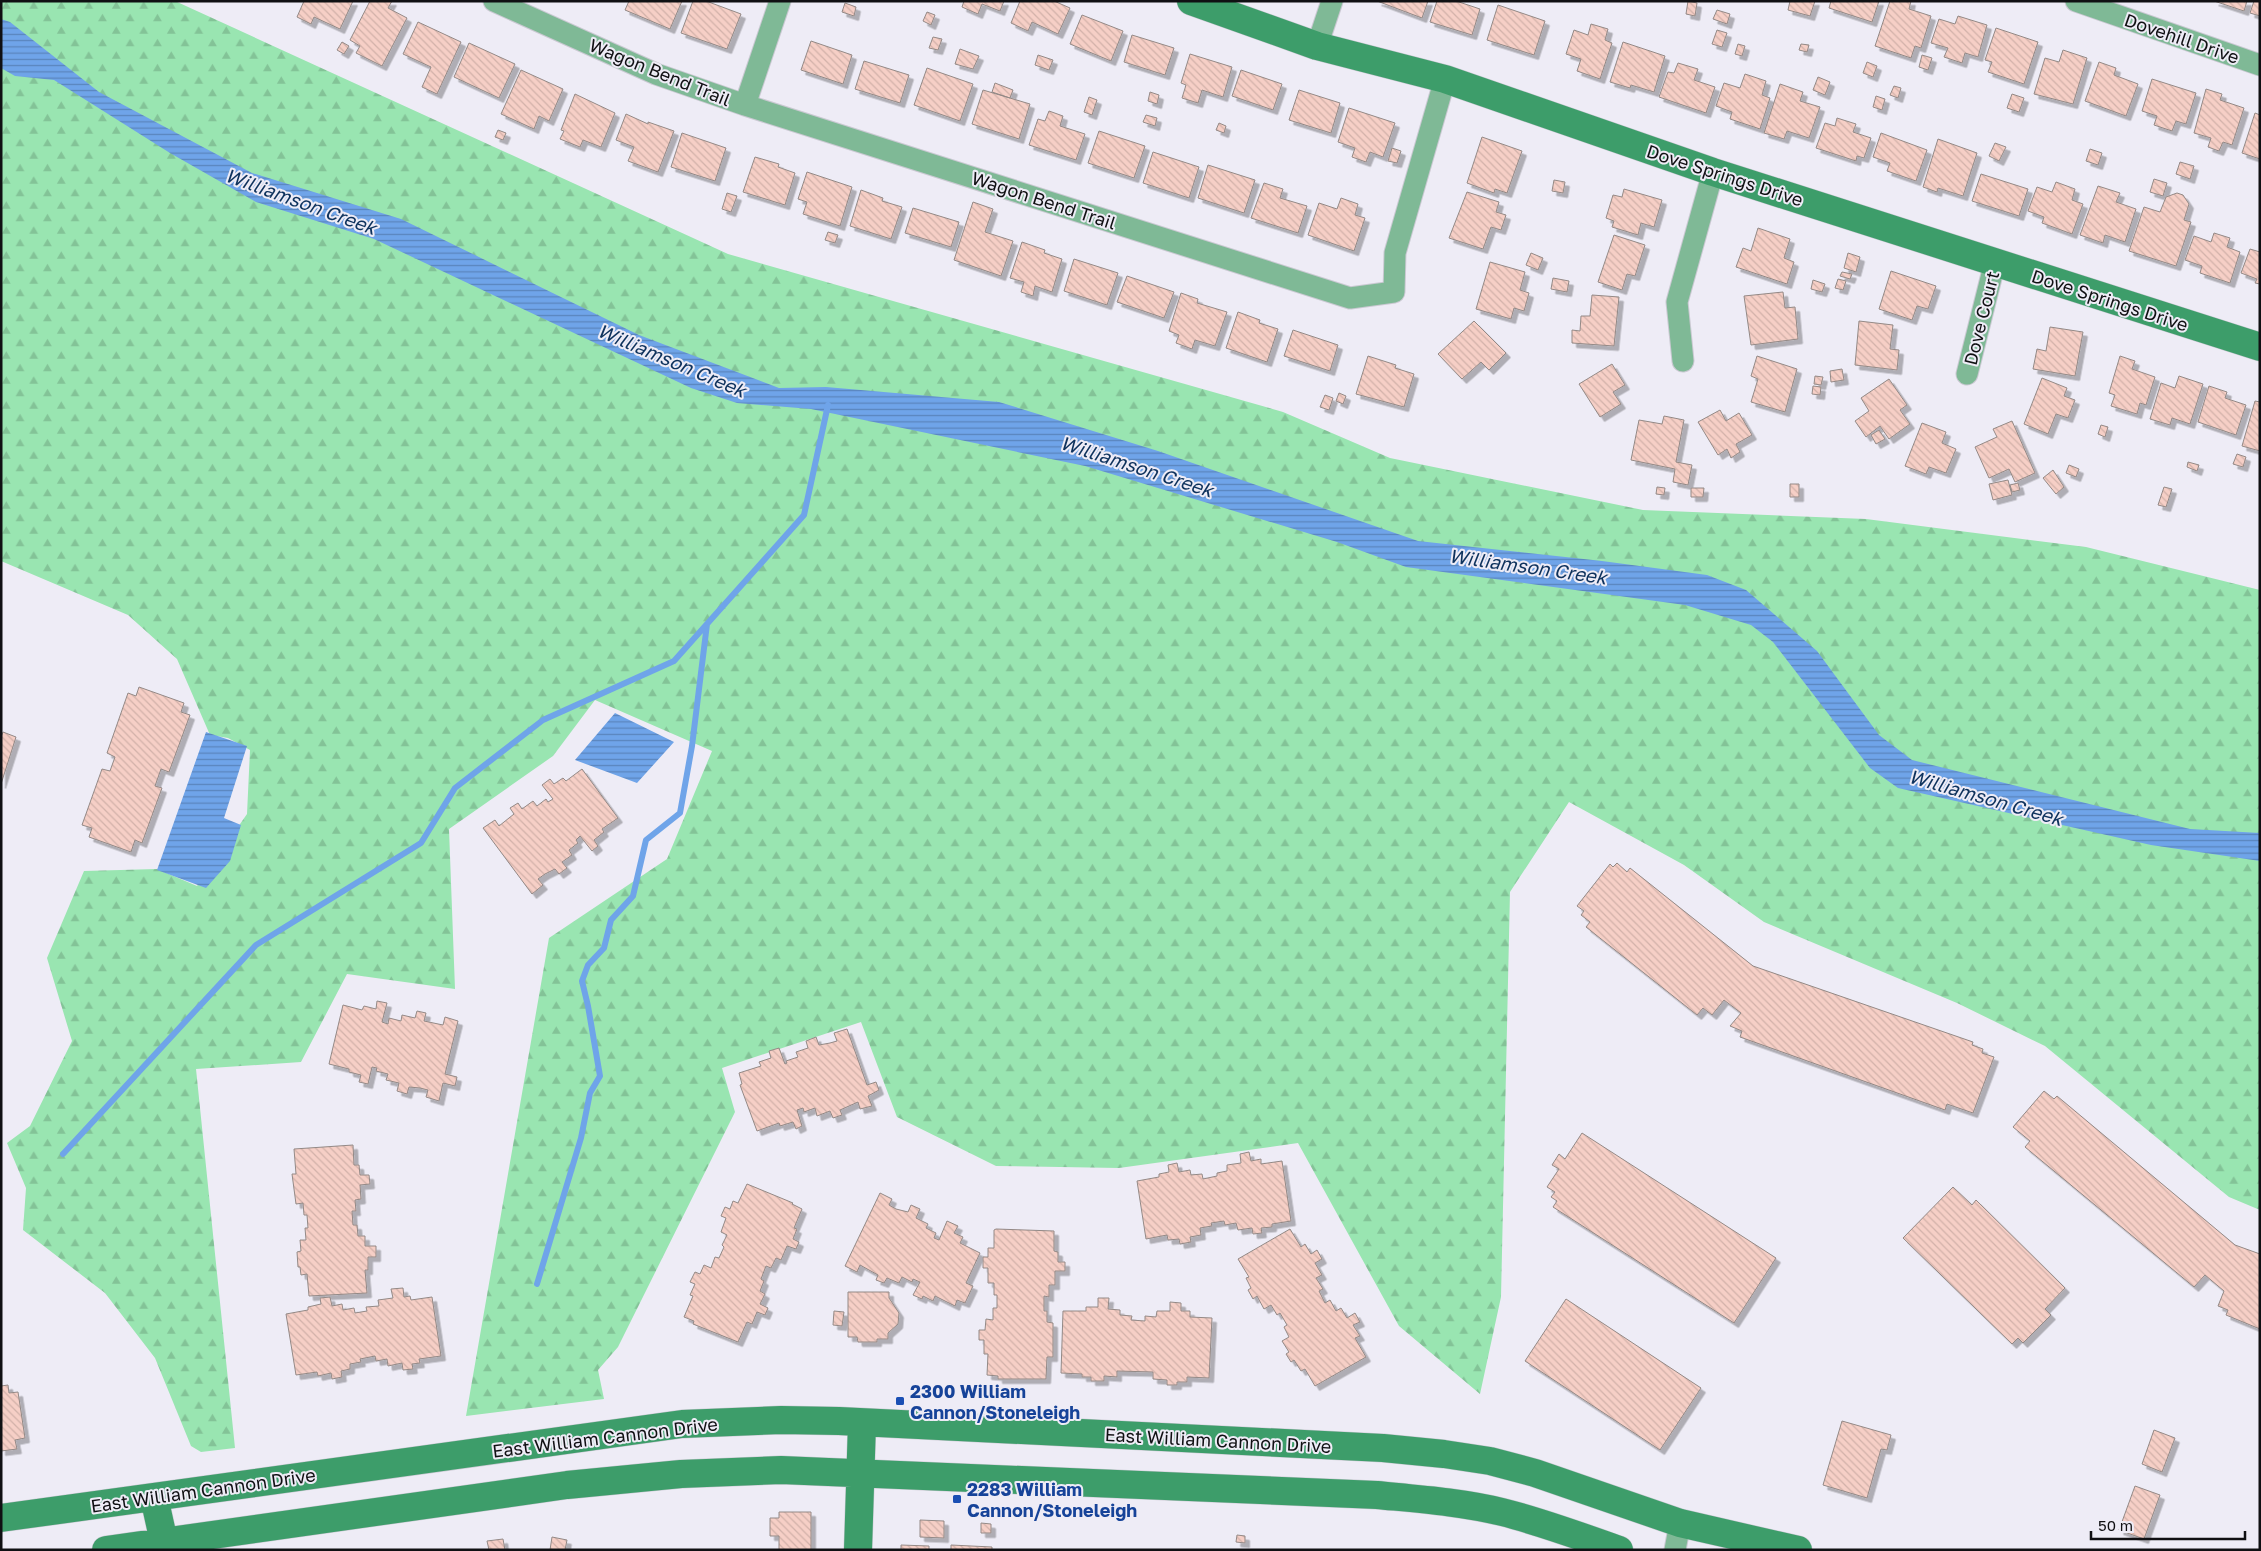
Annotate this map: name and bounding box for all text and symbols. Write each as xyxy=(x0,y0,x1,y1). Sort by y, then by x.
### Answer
street label: Dovehill Drive xyxy=(2122,8,2242,68)
street label: Wagon Bend Trail xyxy=(586,34,734,110)
street label: Dove Springs Drive xyxy=(1644,139,1806,211)
water label: Williamson Creek xyxy=(222,163,382,240)
street label: Wagon Bend Trail xyxy=(969,166,1119,234)
street label: Dove Springs Drive xyxy=(2029,264,2191,336)
street label: Dove Court xyxy=(1959,269,2003,367)
water label: Williamson Creek xyxy=(594,318,752,403)
water label: Williamson Creek xyxy=(1058,431,1218,502)
water label: Williamson Creek xyxy=(1448,544,1611,589)
water label: Williamson Creek xyxy=(1906,764,2068,831)
place label: 2300 William Cannon/Stoneleigh xyxy=(910,1380,1080,1423)
marker: 2300 William Cannon/Stoneleigh xyxy=(894,1395,906,1407)
street label: East William Cannon Drive xyxy=(491,1412,719,1462)
street label: East William Cannon Drive xyxy=(1104,1423,1332,1457)
street label: East William Cannon Drive xyxy=(89,1463,317,1517)
place label: 2283 William Cannon/Stoneleigh xyxy=(967,1478,1137,1521)
marker: 2283 William Cannon/Stoneleigh xyxy=(951,1493,963,1505)
scale bar xyxy=(2091,1508,2245,1540)
text: 50 m xyxy=(2098,1516,2133,1534)

